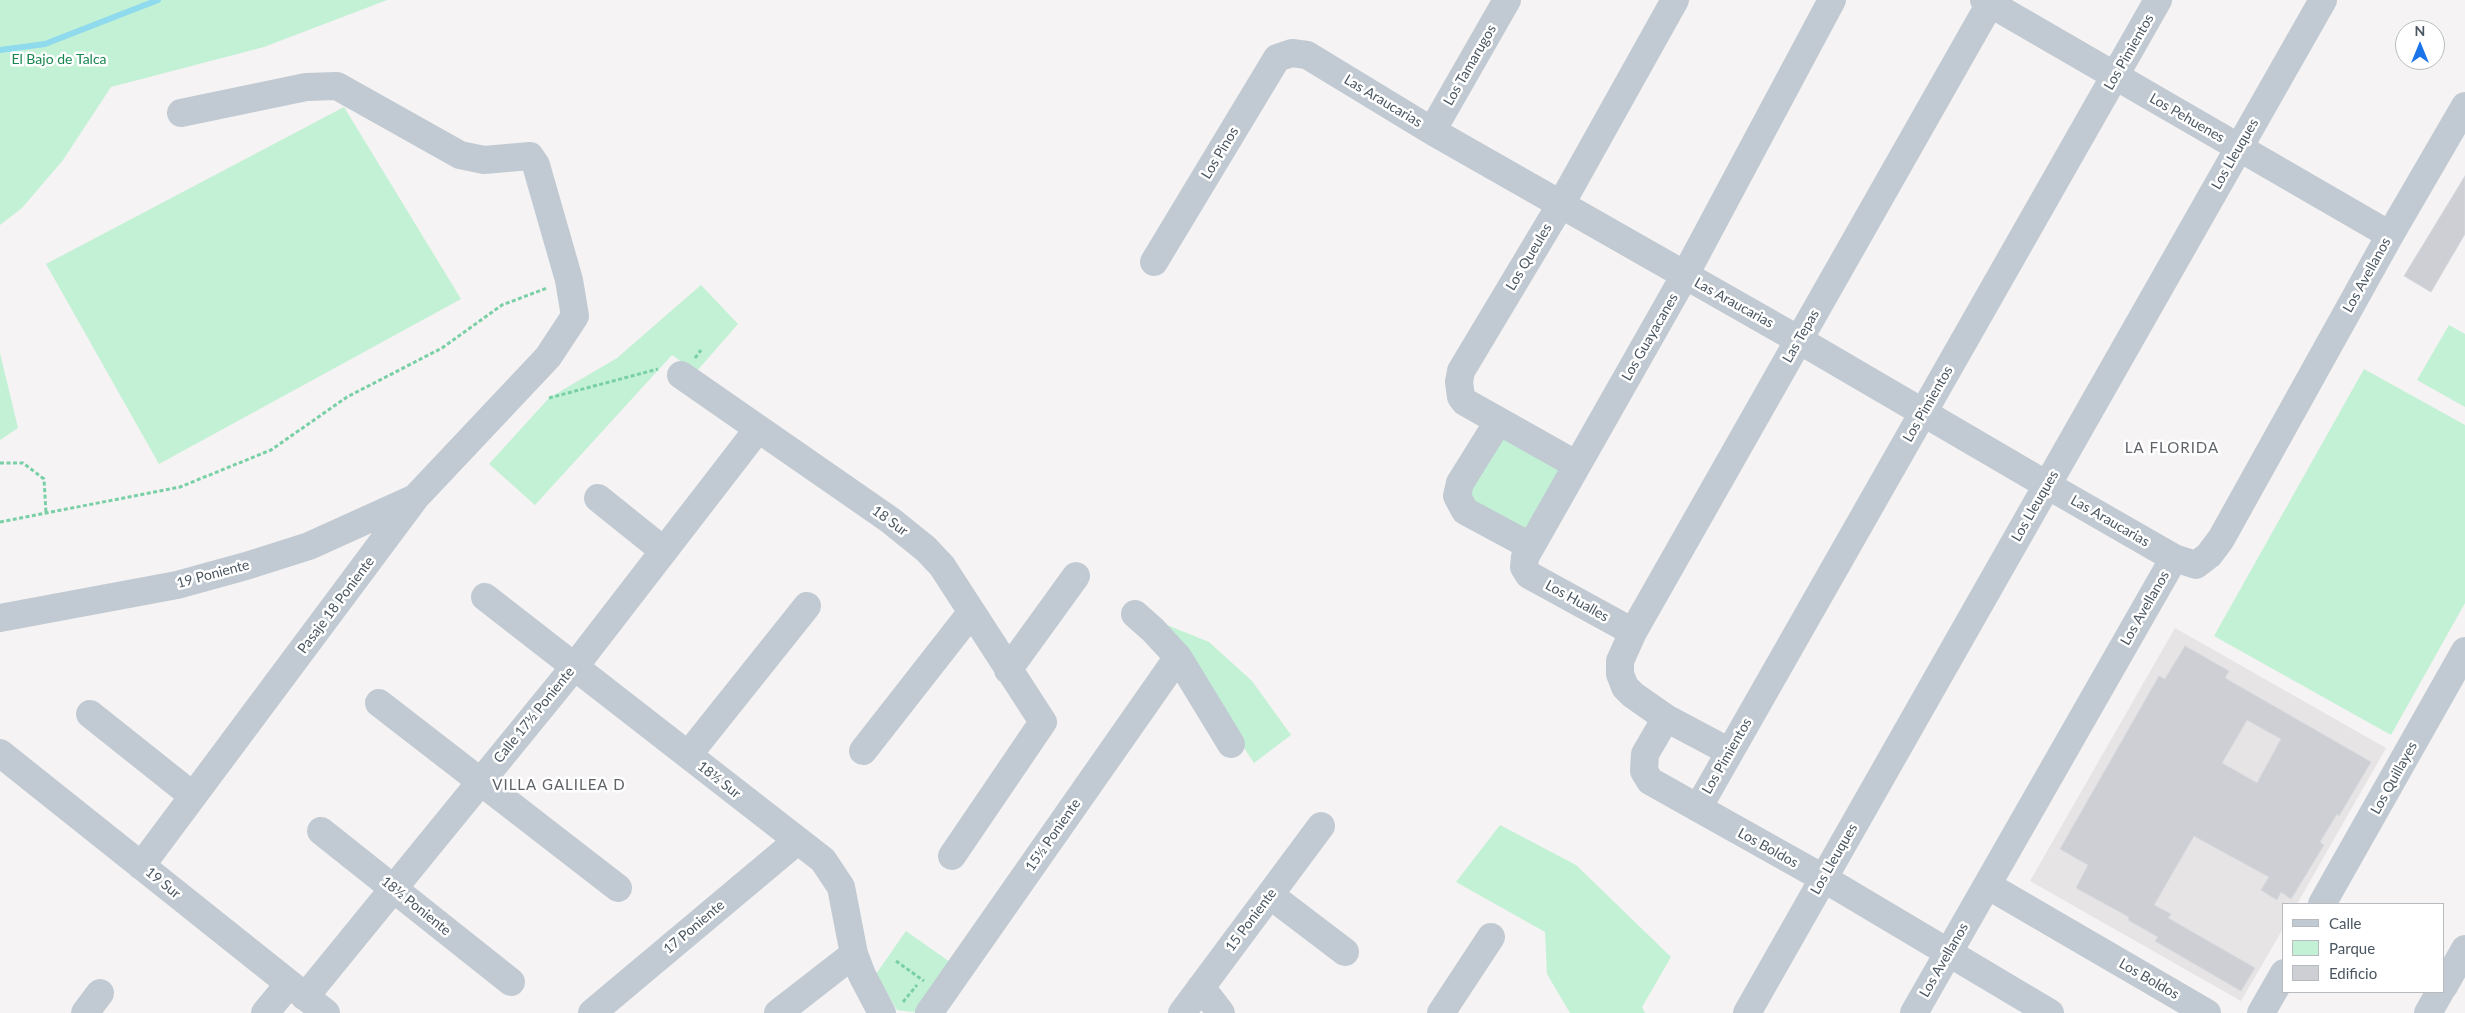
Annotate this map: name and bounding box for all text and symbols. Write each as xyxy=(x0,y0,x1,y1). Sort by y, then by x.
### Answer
street label: Los Pimientos xyxy=(2100,11,2158,93)
north arrow xyxy=(2395,20,2445,70)
street label: Los Tamarugos xyxy=(1440,22,1500,108)
text: N xyxy=(2415,22,2425,39)
park label: El Bajo de Talca xyxy=(11,51,107,67)
street label: Las Araucarias xyxy=(1341,71,1425,131)
street label: Los Pehuenes xyxy=(2146,90,2228,146)
street label: Los Lleuques xyxy=(2208,116,2262,192)
street label: Los Pinos xyxy=(1198,124,1242,182)
street label: Los Queules xyxy=(1502,220,1556,294)
street label: Los Avellanos xyxy=(2340,235,2394,315)
street label: Las Araucarias xyxy=(1691,274,1777,332)
street label: Los Guayacanes xyxy=(1618,290,1682,384)
street label: Las Tepas xyxy=(1779,306,1823,366)
street label: Los Pimientos xyxy=(1899,363,1957,445)
district label: LA FLORIDA xyxy=(2124,439,2220,457)
street label: Los Lleuques xyxy=(2008,468,2062,544)
street label: Las Araucarias xyxy=(2068,492,2152,550)
street label: 18 Sur xyxy=(869,502,911,540)
street label: Pasaje 18 Poniente xyxy=(294,553,378,657)
street label: 19 Poniente xyxy=(175,556,251,592)
street label: Los Avellanos xyxy=(2117,568,2173,648)
street label: Los Hualles xyxy=(1542,577,1612,625)
street label: Calle 17½ Poniente xyxy=(490,664,578,766)
street label: Los Pimientos xyxy=(1698,715,1756,797)
street label: Los Quillayes xyxy=(2367,739,2421,817)
street label: 18½ Sur xyxy=(694,758,744,802)
district label: VILLA GALILEA D xyxy=(490,776,628,794)
street label: 15½ Poniente xyxy=(1022,796,1084,874)
street label: Los Lleuques xyxy=(1807,821,1861,897)
street label: Los Boldos xyxy=(1735,825,1801,871)
street label: 19 Sur xyxy=(142,864,184,902)
street label: 18½ Poniente xyxy=(378,873,454,939)
street label: 15 Poniente xyxy=(1222,885,1280,955)
street label: 17 Poniente xyxy=(660,897,728,957)
legend xyxy=(2282,903,2445,993)
text: Calle xyxy=(2329,914,2361,932)
street label: Los Avellanos xyxy=(1916,920,1972,1000)
text: Parque xyxy=(2329,939,2375,957)
street label: Los Boldos xyxy=(2116,955,2182,1003)
text: Edificio xyxy=(2329,964,2377,982)

